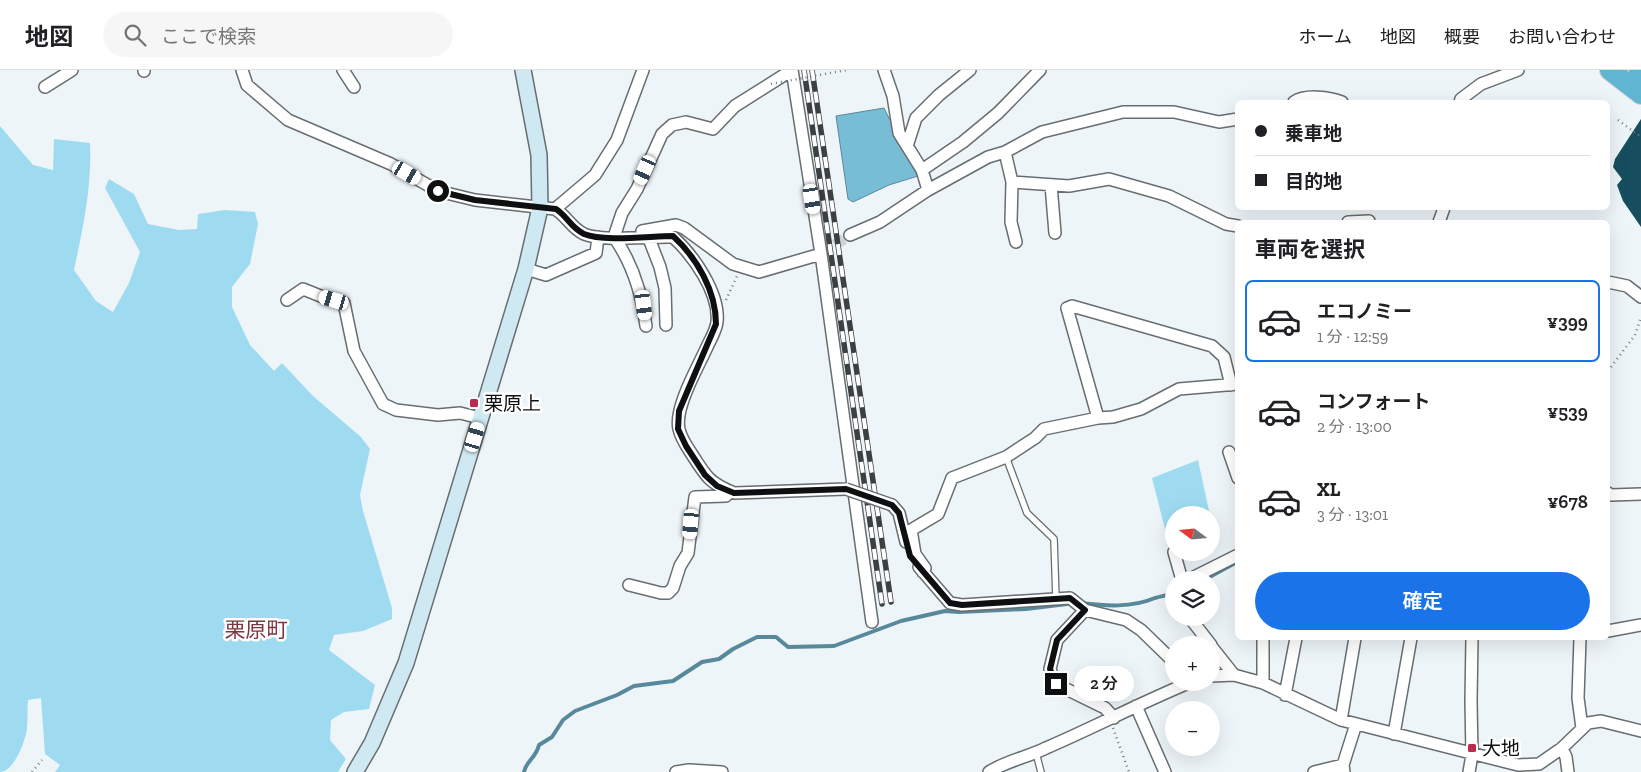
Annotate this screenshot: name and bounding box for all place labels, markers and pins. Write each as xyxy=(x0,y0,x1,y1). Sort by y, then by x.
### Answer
place label: 栗原上 xyxy=(484,392,541,415)
marker: 栗原上 xyxy=(468,397,480,409)
place label: 大地 xyxy=(1482,737,1520,760)
marker: 大地 xyxy=(1466,742,1478,754)

